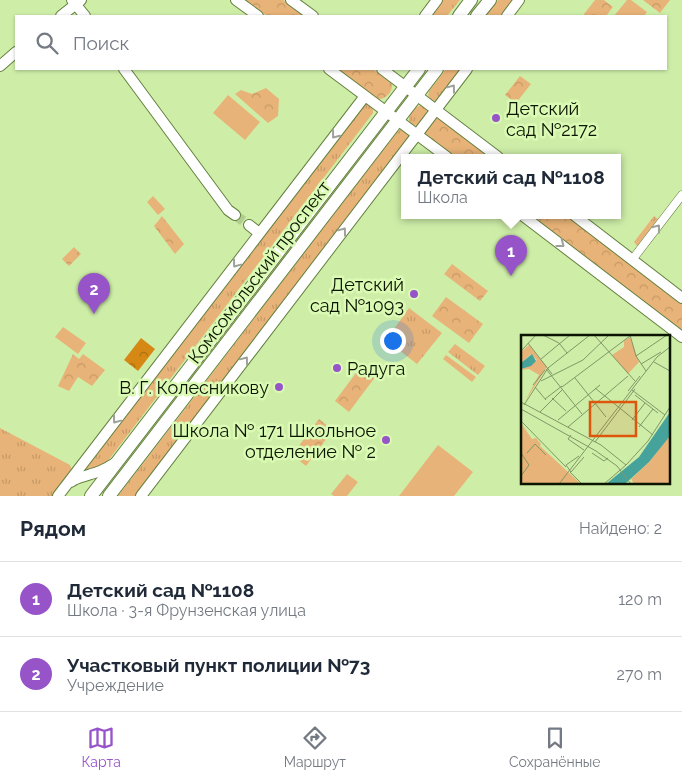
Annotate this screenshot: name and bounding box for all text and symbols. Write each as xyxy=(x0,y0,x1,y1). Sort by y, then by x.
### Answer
search box xyxy=(15,15,667,70)
icon: search xyxy=(33,29,61,57)
text: Поиск xyxy=(73,32,129,54)
one-way arrow xyxy=(447,85,455,94)
place label: Детский сад №2172 xyxy=(506,98,597,140)
marker: Детский сад №2172 xyxy=(490,112,502,124)
one-way arrow xyxy=(333,129,341,138)
popup xyxy=(401,154,621,219)
text: Детский сад №1108 xyxy=(417,166,605,188)
street label: Комсомольский проспект xyxy=(184,176,335,367)
text: Школа xyxy=(417,188,468,207)
one-way arrow xyxy=(652,224,661,233)
one-way arrow xyxy=(338,228,346,237)
pin: 1 xyxy=(495,235,527,276)
one-way arrow xyxy=(555,239,564,247)
one-way arrow xyxy=(234,258,242,267)
pin: 2 xyxy=(78,273,110,314)
place label: Детский сад №1093 xyxy=(310,274,404,316)
marker: Детский сад №1093 xyxy=(408,288,420,300)
your location xyxy=(380,328,406,354)
inset map xyxy=(521,335,670,483)
one-way arrow xyxy=(239,356,248,366)
place label: Радуга xyxy=(347,358,405,379)
marker: Радуга xyxy=(331,362,343,374)
place label: В. Г. Колесникову xyxy=(119,377,269,398)
marker: В. Г. Колесникову xyxy=(273,381,285,393)
one-way arrow xyxy=(113,414,122,424)
place label: Школа № 171 Школьное отделение № 2 xyxy=(173,420,376,462)
marker: Школа № 171 Школьное отделение № 2 xyxy=(380,434,392,446)
text: Рядом xyxy=(20,516,86,541)
text: Найдено: 2 xyxy=(579,519,662,538)
text: Детский сад №1108 xyxy=(67,579,254,601)
text: 1 xyxy=(32,590,40,609)
text: 120 m xyxy=(618,590,662,609)
text: Школа · 3-я Фрунзенская улица xyxy=(67,601,306,620)
text: Участковый пункт полиции №73 xyxy=(67,654,370,676)
text: 2 xyxy=(31,665,41,684)
text: 270 m xyxy=(617,665,662,684)
text: Учреждение xyxy=(67,676,164,695)
tab: Карта xyxy=(81,724,121,770)
tab: Маршрут xyxy=(284,724,346,770)
tab: Сохранённые xyxy=(509,724,601,770)

